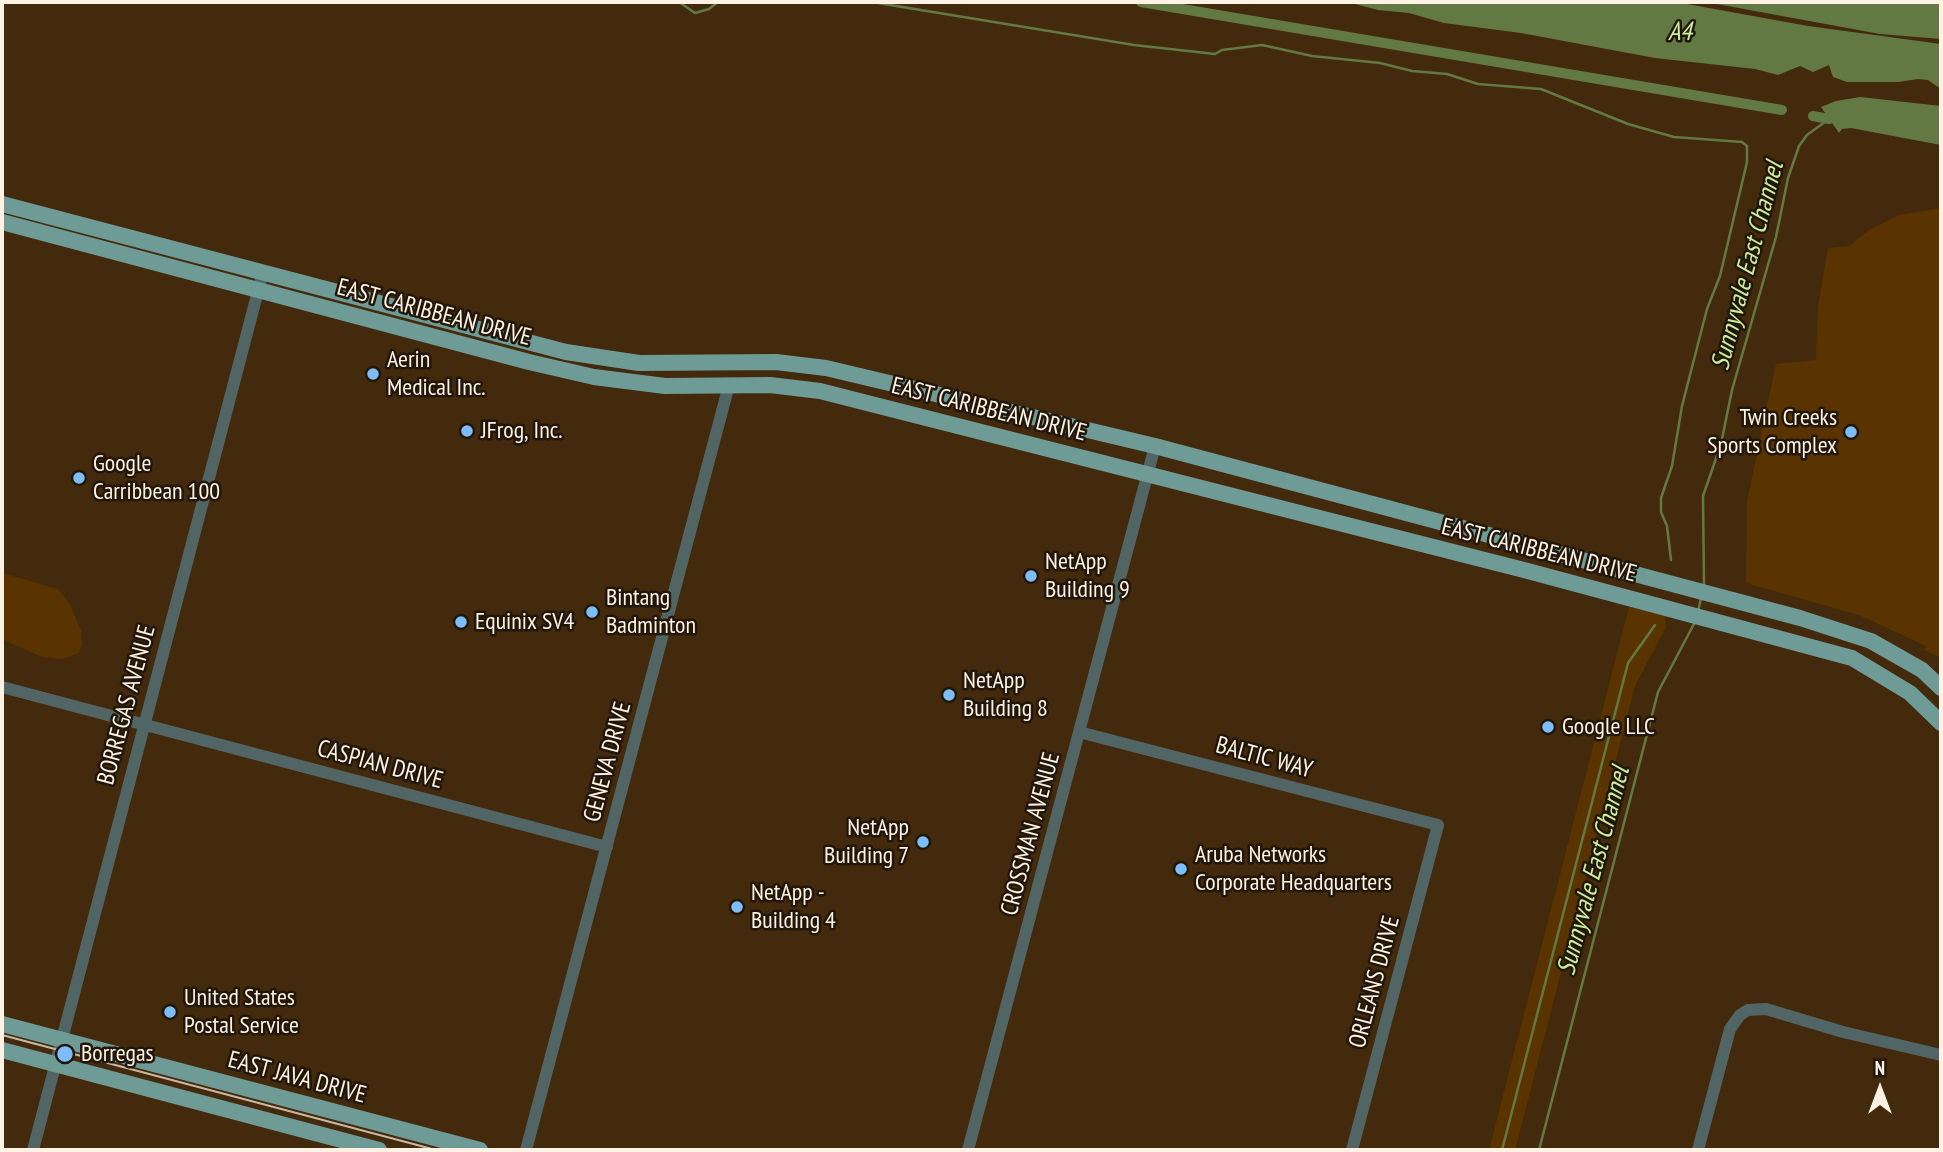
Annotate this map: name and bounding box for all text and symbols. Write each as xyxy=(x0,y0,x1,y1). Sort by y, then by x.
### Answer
water label: A4 xyxy=(1668,17,1692,49)
water label: Sunnyvale East Channel xyxy=(1705,158,1791,374)
street label: EAST CARIBBEAN DRIVE xyxy=(334,273,534,353)
place label: Aerin Medical Inc. xyxy=(387,346,486,402)
marker: Aerin Medical Inc. xyxy=(365,366,381,382)
street label: EAST CARIBBEAN DRIVE xyxy=(889,372,1089,448)
place label: Twin Creeks Sports Complex xyxy=(1707,404,1837,460)
place label: JFrog, Inc. xyxy=(481,417,563,445)
marker: JFrog, Inc. xyxy=(459,423,475,439)
marker: Twin Creeks Sports Complex xyxy=(1843,424,1859,440)
place label: Google Carribbean 100 xyxy=(93,450,220,506)
marker: Google Carribbean 100 xyxy=(71,470,87,486)
street label: EAST CARIBBEAN DRIVE xyxy=(1439,513,1639,589)
place label: NetApp Building 9 xyxy=(1045,548,1130,604)
marker: NetApp Building 9 xyxy=(1023,568,1039,584)
place label: Bintang Badminton xyxy=(606,584,696,640)
marker: Bintang Badminton xyxy=(584,604,600,620)
place label: Equinix SV4 xyxy=(475,608,574,636)
marker: Equinix SV4 xyxy=(453,614,469,630)
street label: BORREGAS AVENUE xyxy=(92,622,162,788)
place label: NetApp Building 8 xyxy=(963,667,1048,723)
marker: NetApp Building 8 xyxy=(941,687,957,703)
street label: GENEVA DRIVE xyxy=(578,699,638,825)
place label: Google LLC xyxy=(1562,713,1655,741)
marker: Google LLC xyxy=(1540,719,1556,735)
street label: BALTIC WAY xyxy=(1212,731,1316,785)
street label: CASPIAN DRIVE xyxy=(314,734,446,796)
street label: CROSSMAN AVENUE xyxy=(995,749,1067,919)
water label: Sunnyvale East Channel xyxy=(1551,763,1637,979)
place label: NetApp Building 7 xyxy=(824,814,909,870)
marker: NetApp Building 7 xyxy=(915,834,931,850)
place label: Aruba Networks Corporate Headquarters xyxy=(1195,841,1392,897)
marker: Aruba Networks Corporate Headquarters xyxy=(1173,861,1189,877)
place label: NetApp - Building 4 xyxy=(751,879,836,935)
marker: NetApp - Building 4 xyxy=(729,899,745,915)
street label: ORLEANS DRIVE xyxy=(1344,913,1406,1051)
place label: United States Postal Service xyxy=(184,984,299,1040)
marker: United States Postal Service xyxy=(162,1004,178,1020)
place label: Borregas xyxy=(81,1040,154,1068)
marker: Borregas xyxy=(55,1044,75,1064)
street label: EAST JAVA DRIVE xyxy=(225,1046,369,1110)
north arrow xyxy=(1845,1054,1915,1124)
text: N xyxy=(1875,1056,1885,1080)

